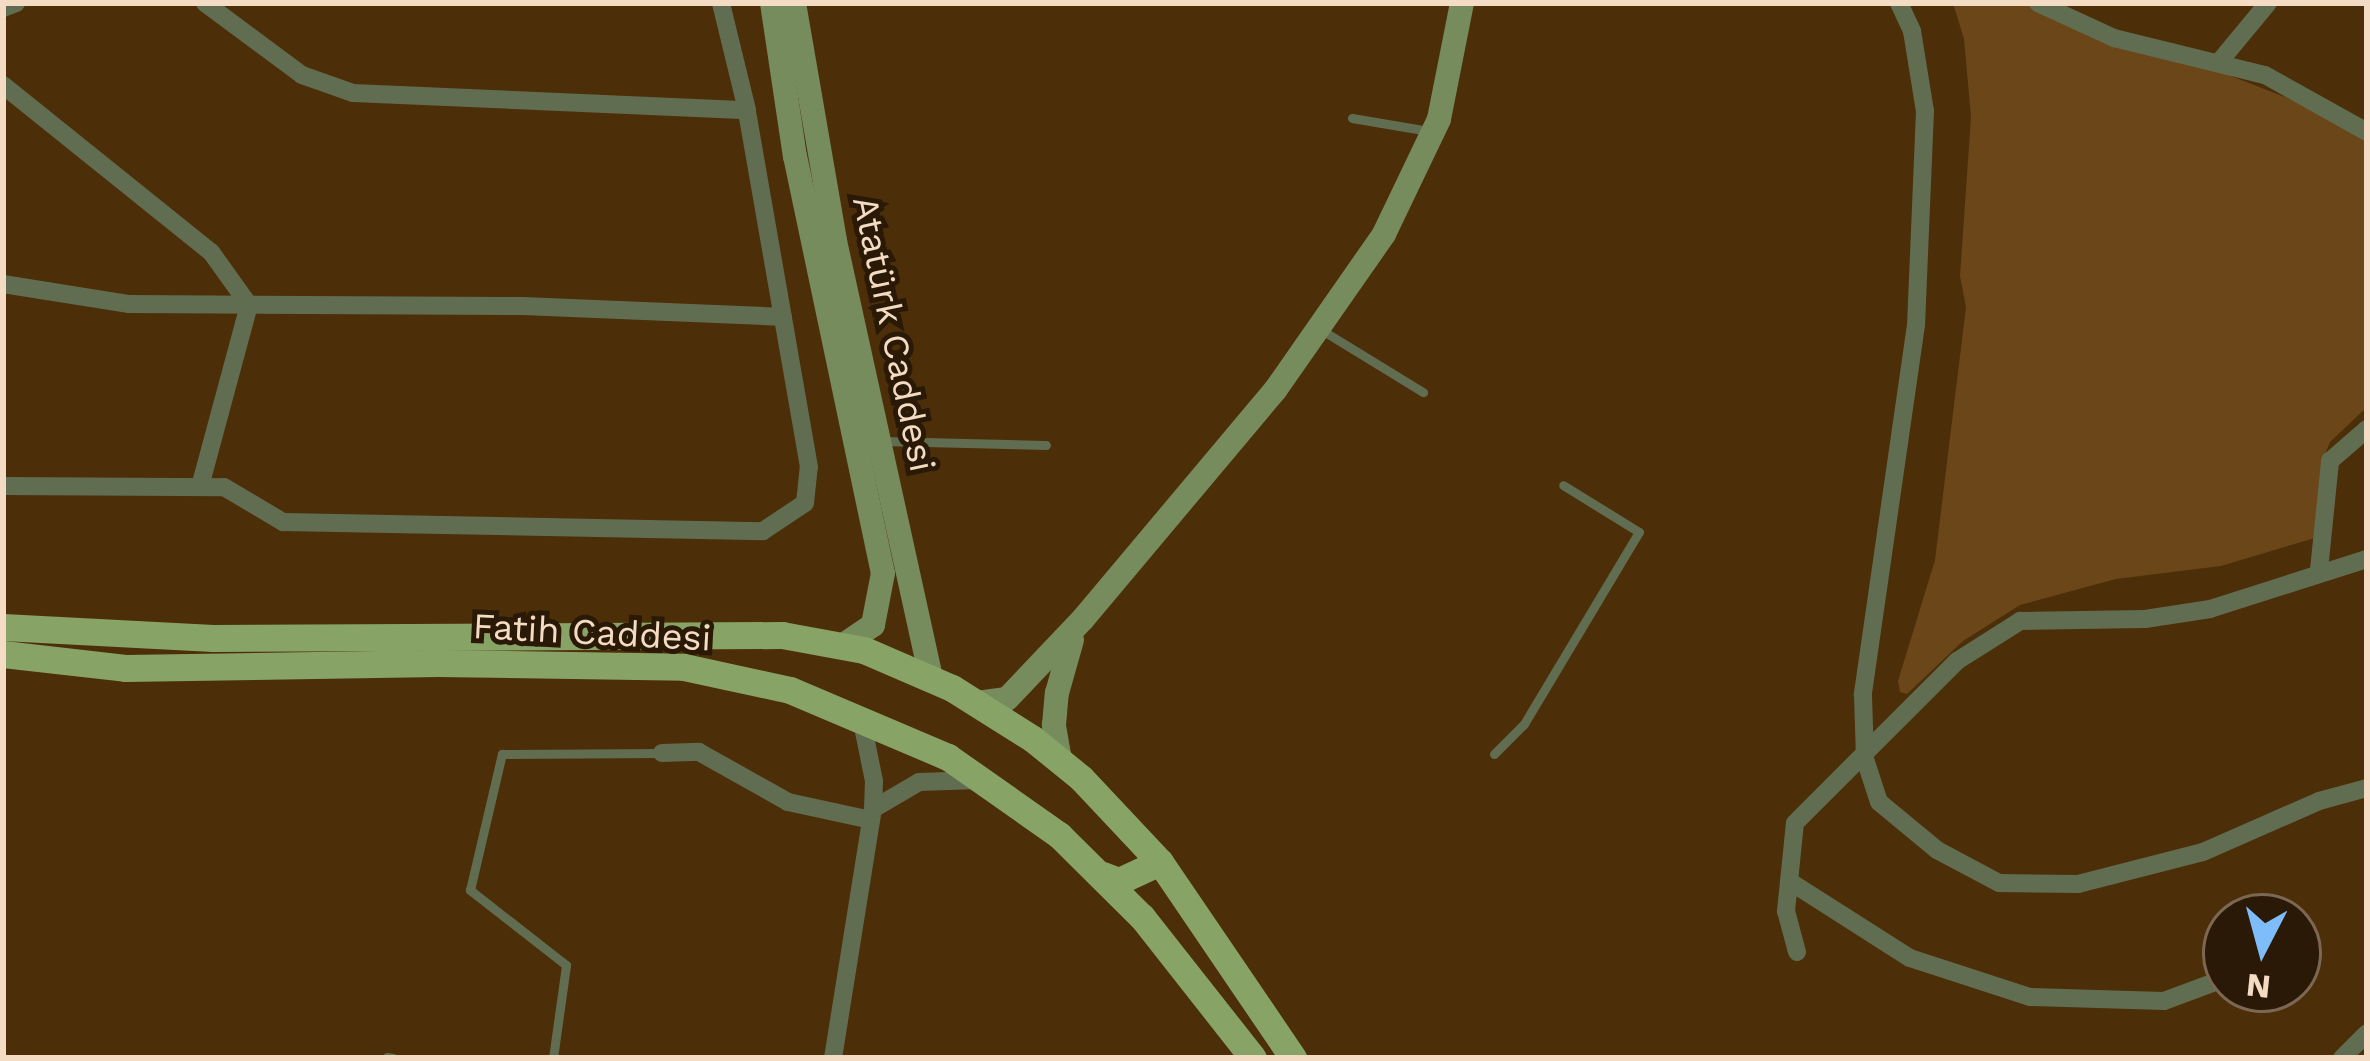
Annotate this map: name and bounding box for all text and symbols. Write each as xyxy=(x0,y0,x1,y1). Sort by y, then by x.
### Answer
street label: Atatürk Caddesi xyxy=(843,192,943,476)
street label: Fatih Caddesi xyxy=(472,605,712,661)
north arrow xyxy=(2202,893,2322,1013)
text: N xyxy=(2244,966,2273,1007)

